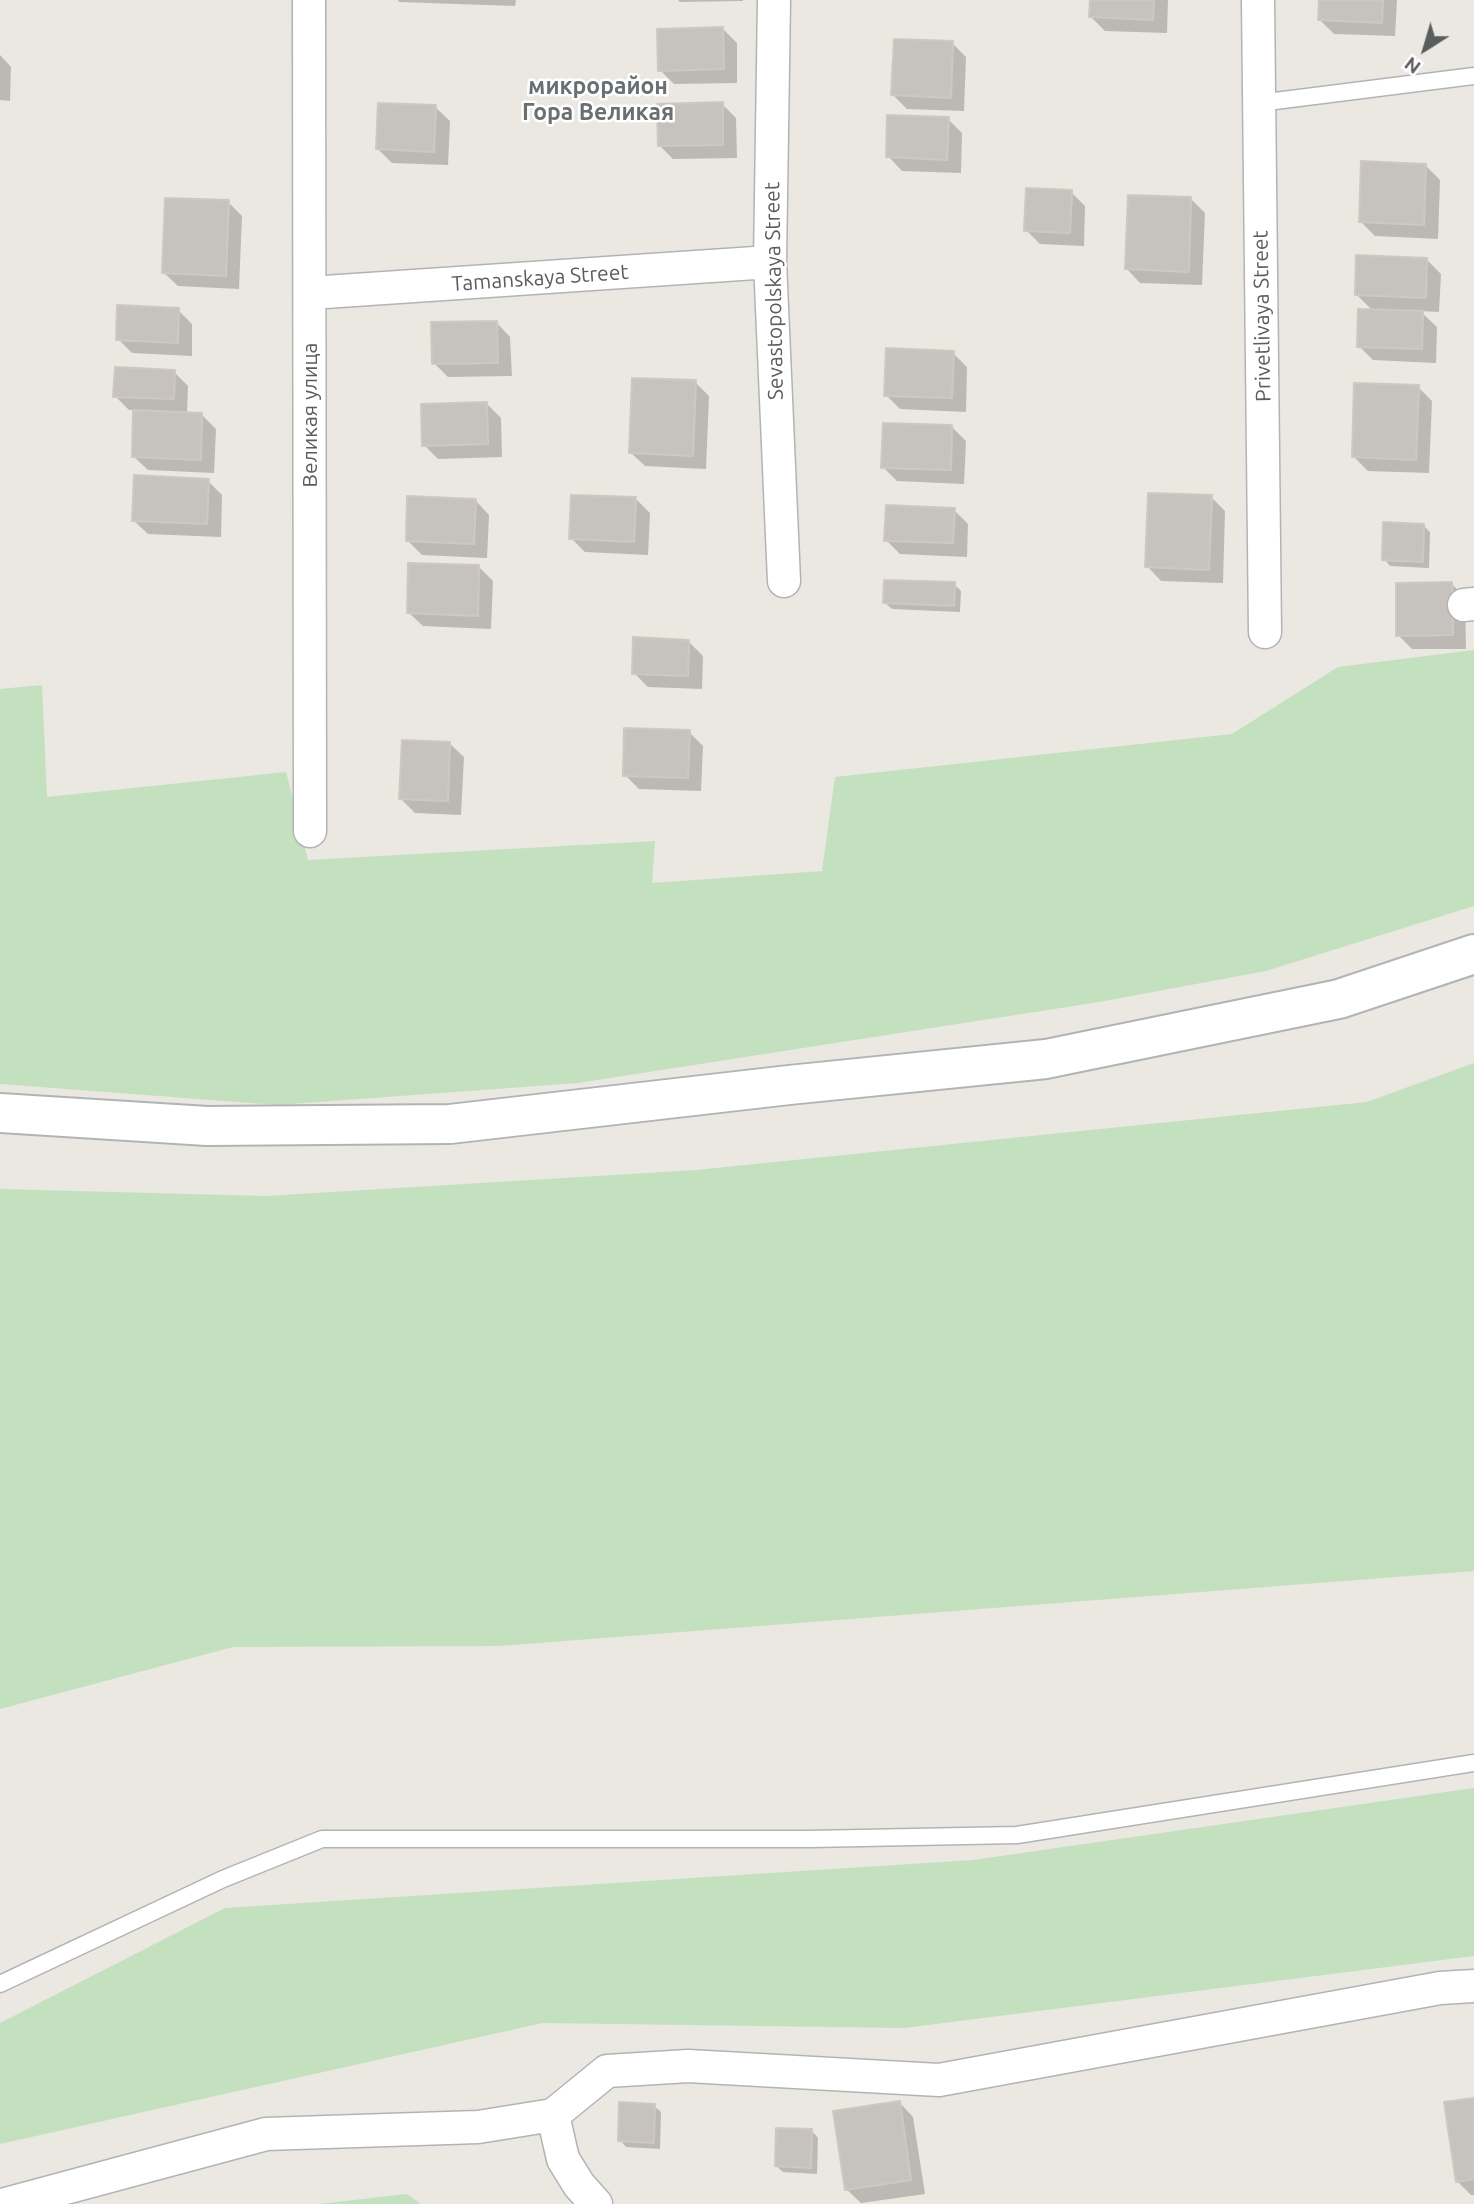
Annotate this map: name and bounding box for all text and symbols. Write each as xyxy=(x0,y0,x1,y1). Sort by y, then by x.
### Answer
north arrow xyxy=(1390,14,1460,84)
text: N xyxy=(1400,53,1425,79)
district label: микрорайон Гора Великая xyxy=(522,72,674,126)
street label: Sevastopolskaya Street xyxy=(759,182,789,400)
street label: Privetlivaya Street xyxy=(1248,230,1276,402)
street label: Tamanskaya Street xyxy=(451,259,629,297)
street label: Великая улица xyxy=(297,343,323,487)

